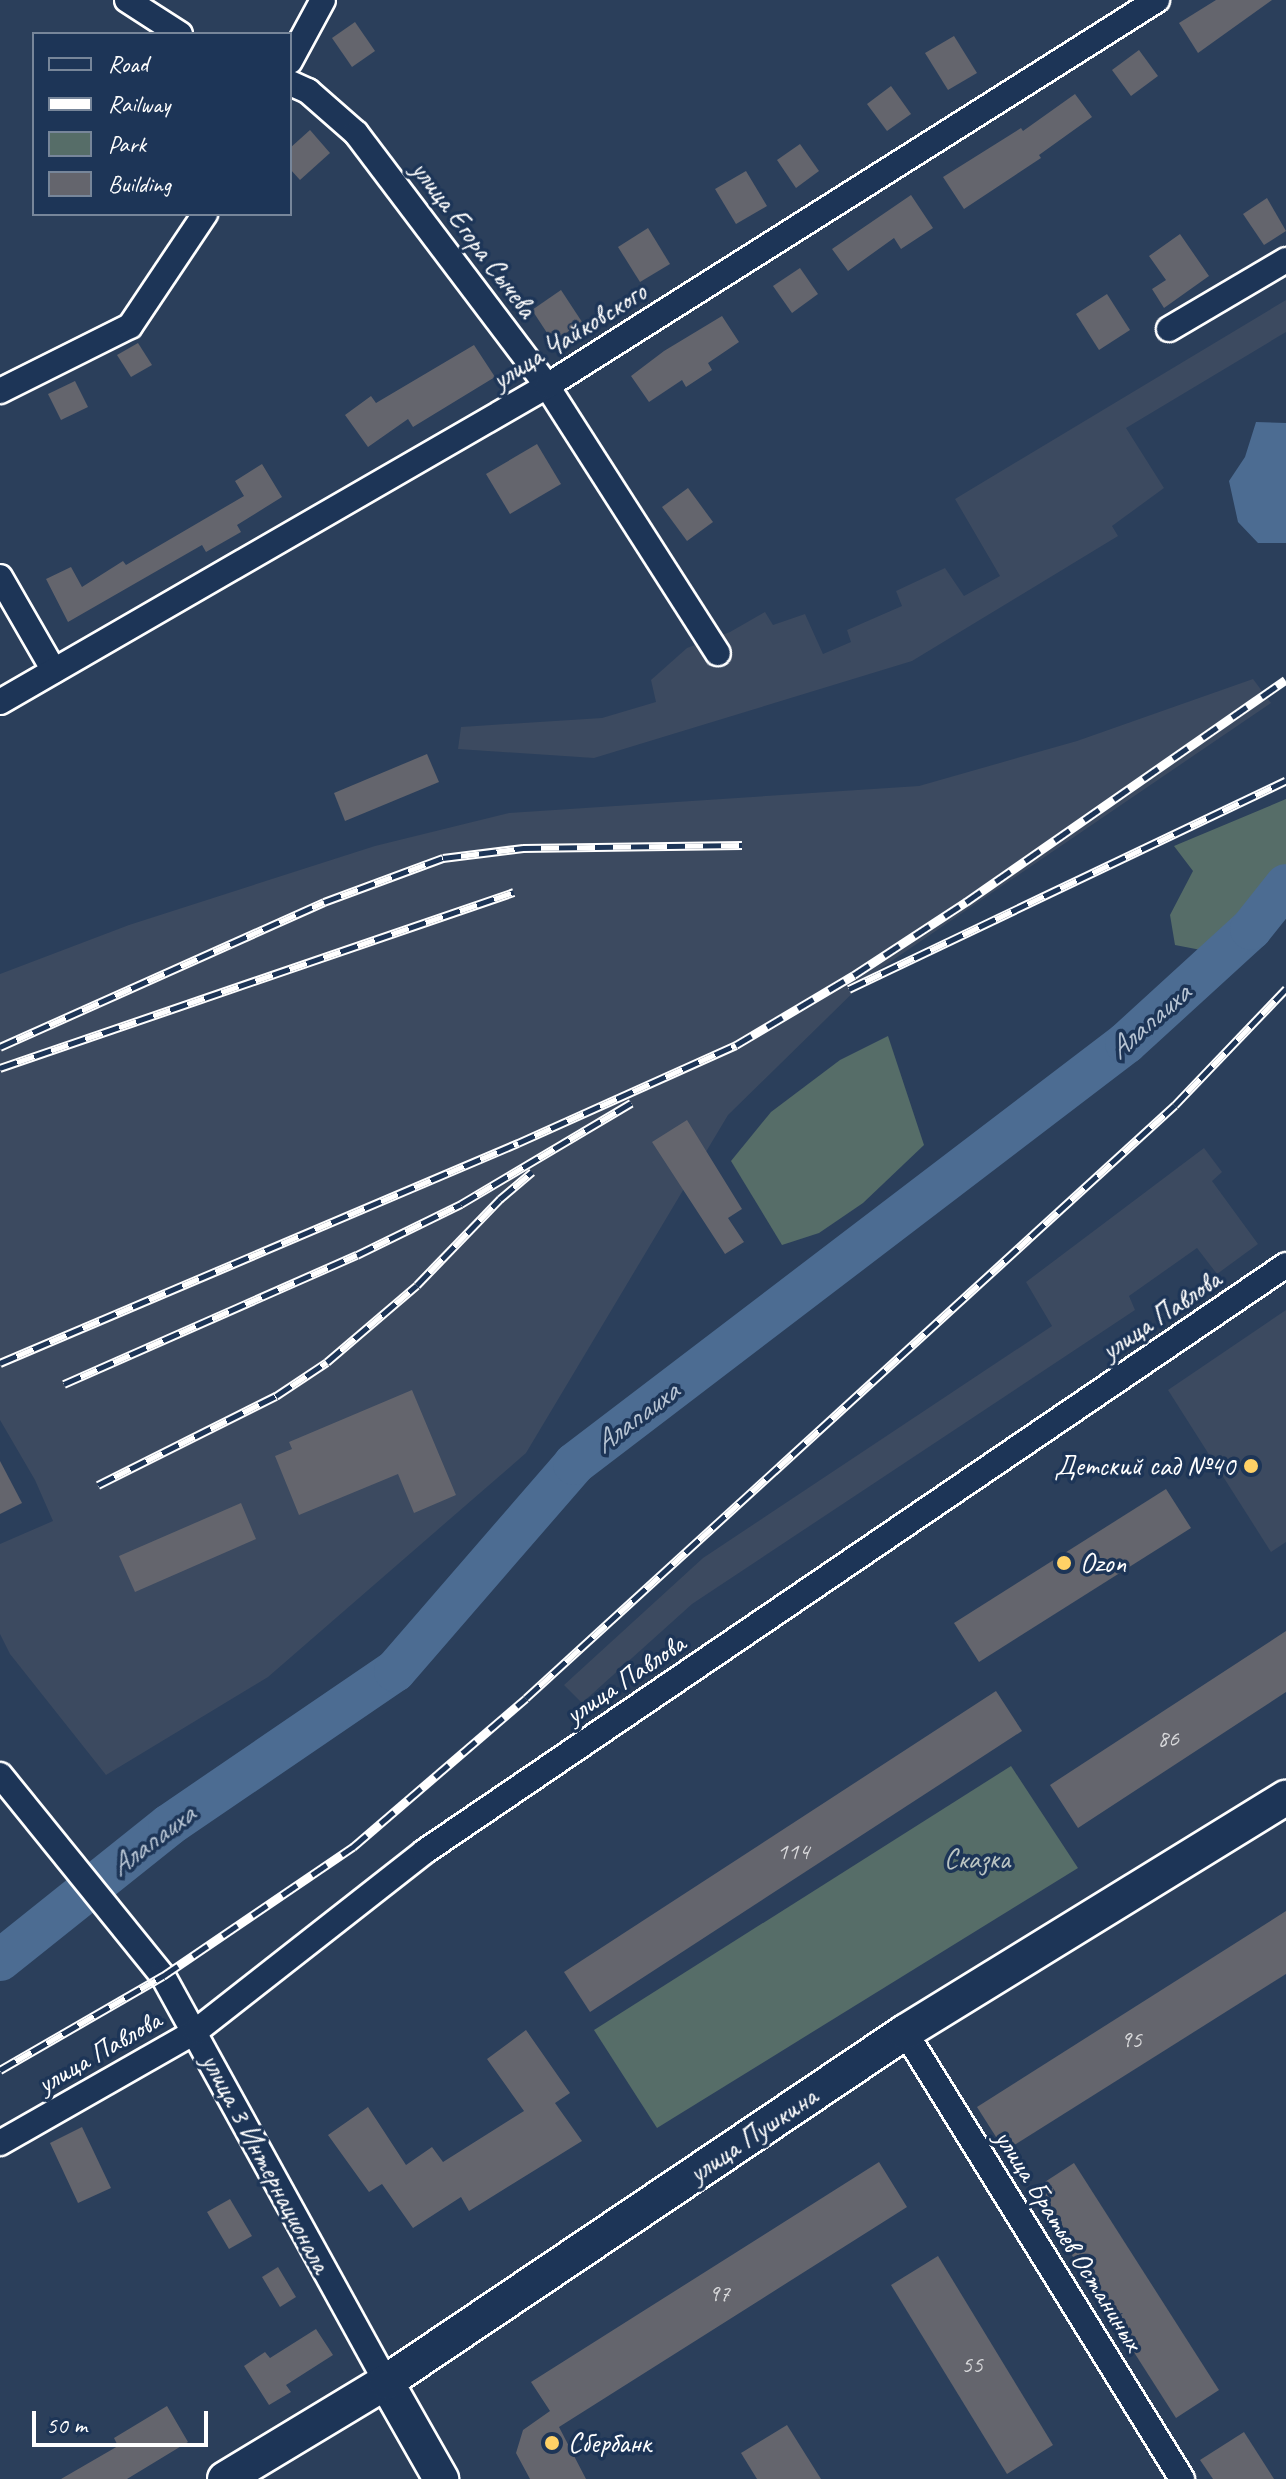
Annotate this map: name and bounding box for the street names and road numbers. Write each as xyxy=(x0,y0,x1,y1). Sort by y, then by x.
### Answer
street label: улица Егора Сычева xyxy=(404,154,544,324)
street label: улица Чайковского xyxy=(486,275,652,397)
street label: улица Павлова xyxy=(1095,1263,1227,1367)
street label: улица Павлова xyxy=(559,1627,691,1731)
street label: улица Павлова xyxy=(32,2003,166,2101)
street label: улица 3 Интернационала xyxy=(194,2048,338,2278)
street label: улица Пушкина xyxy=(682,2079,824,2191)
street label: улица Братьев Останиных xyxy=(986,2120,1152,2360)

